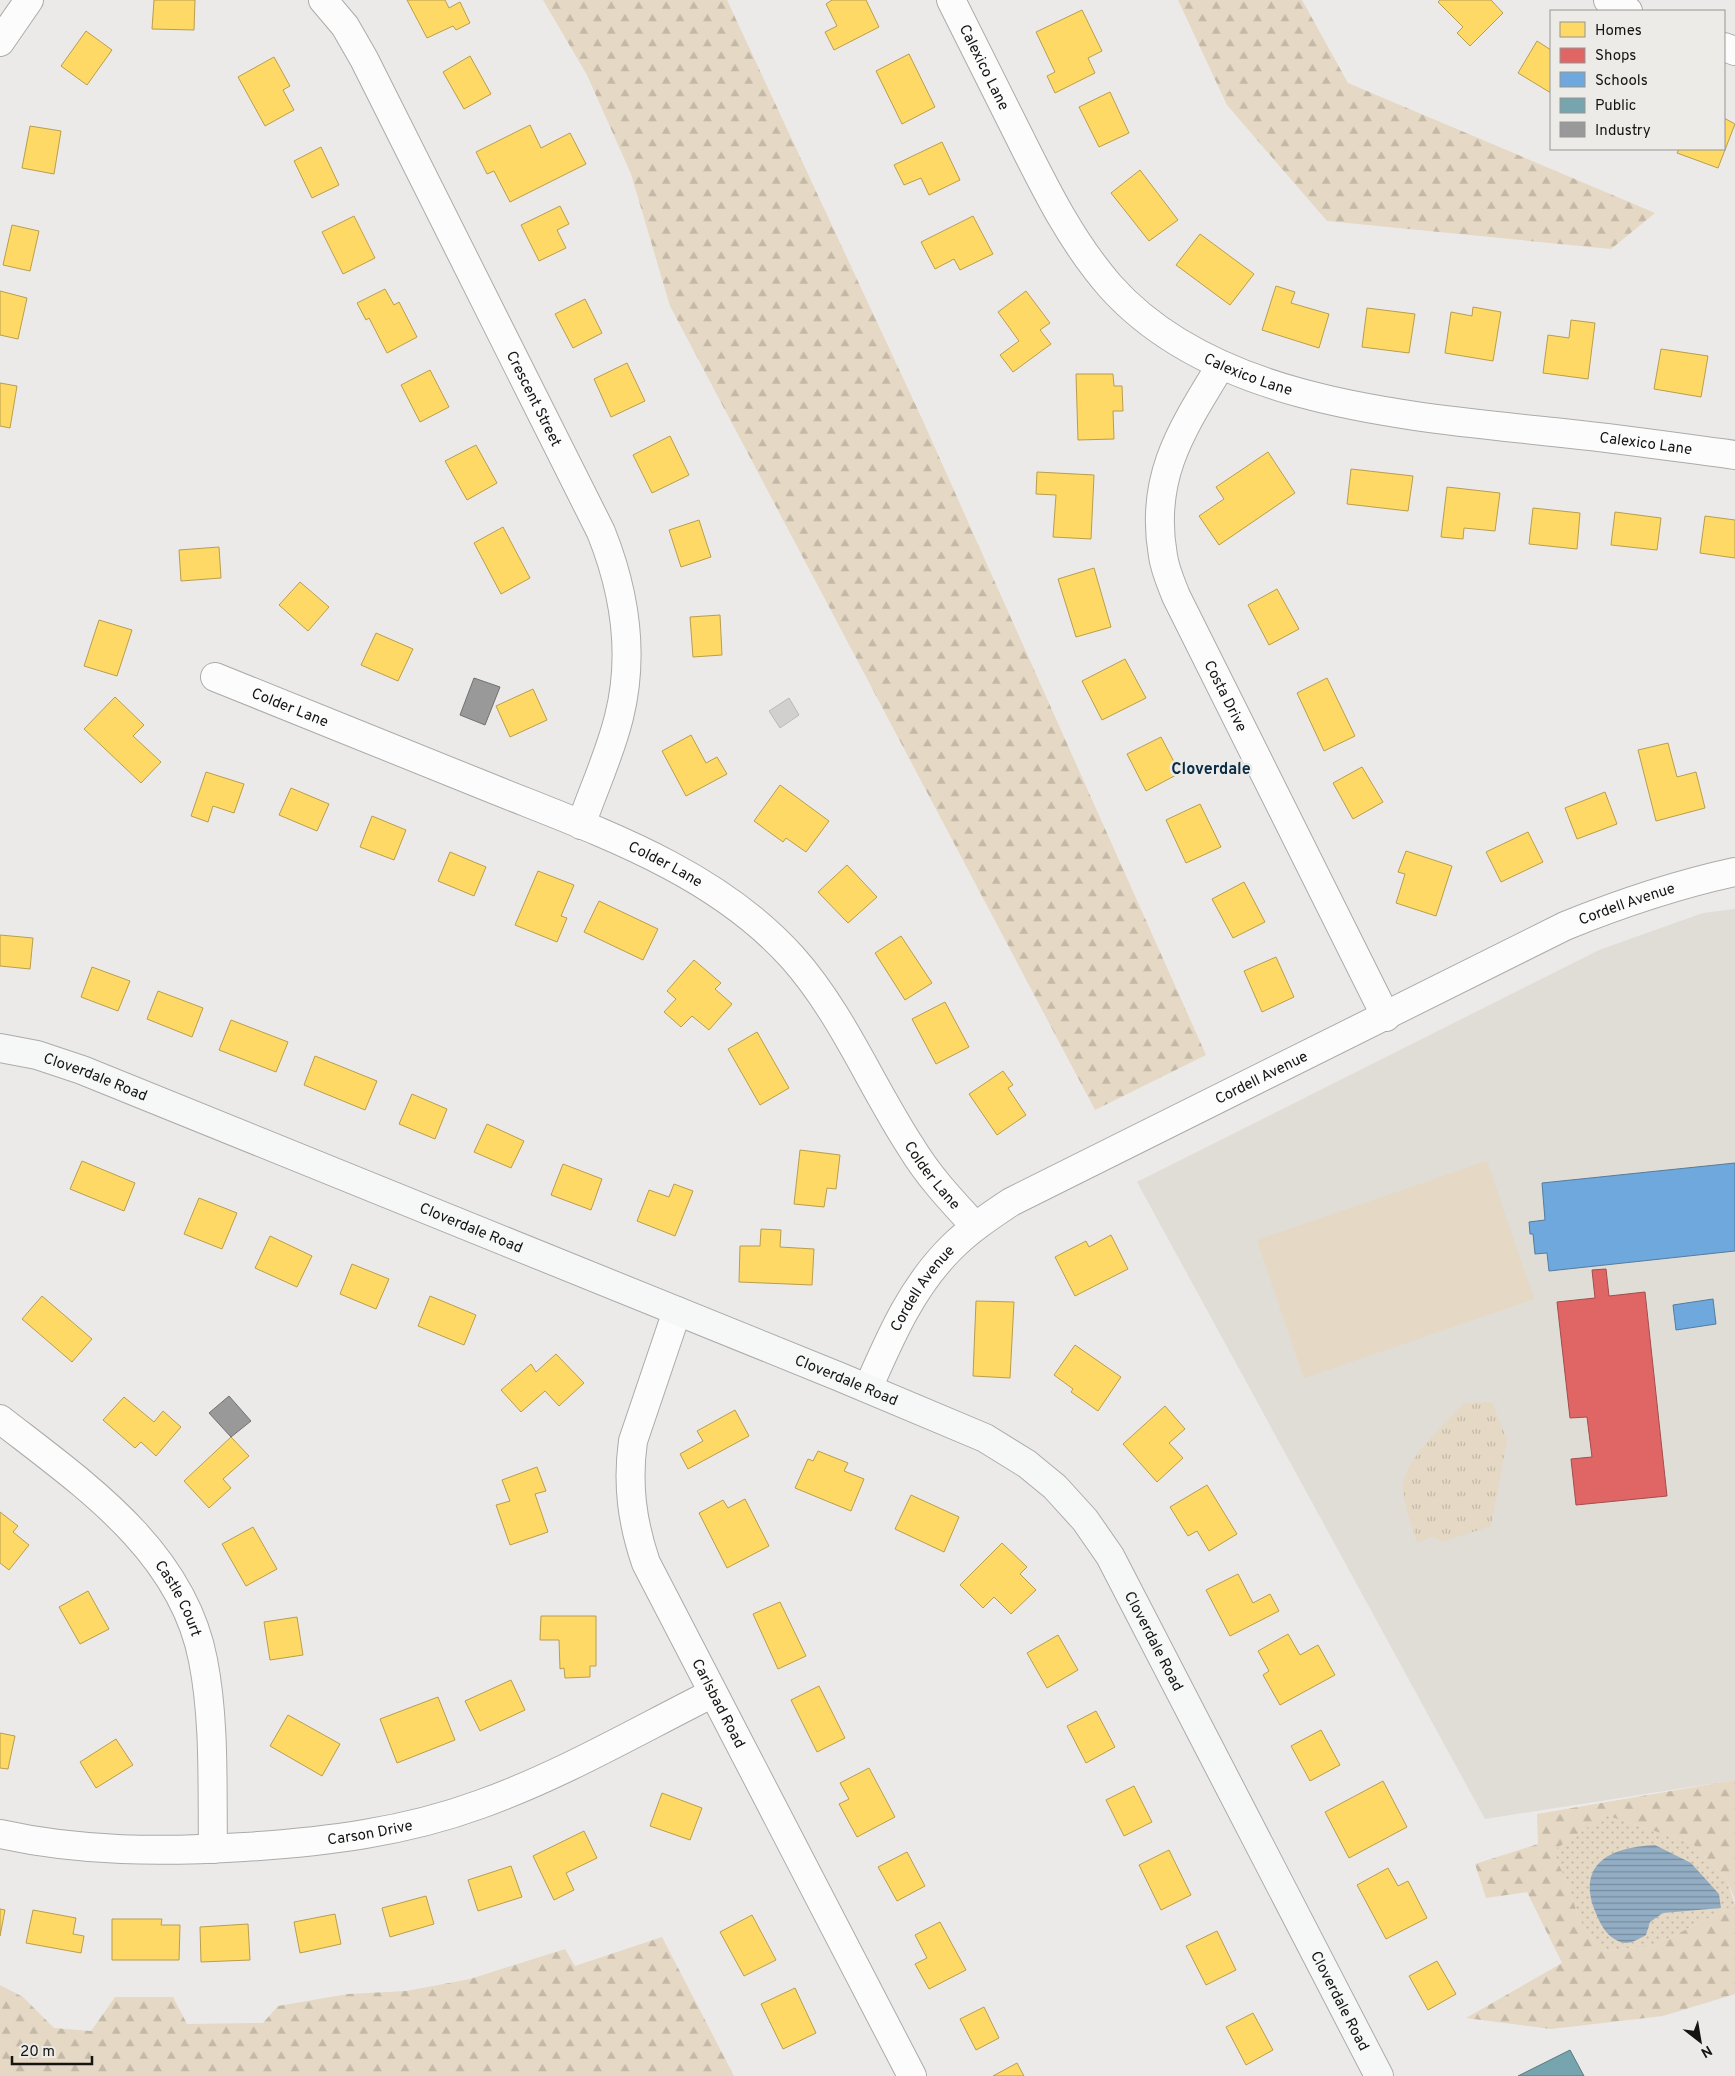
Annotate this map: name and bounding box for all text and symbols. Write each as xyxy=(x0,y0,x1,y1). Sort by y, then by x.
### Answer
legend xyxy=(1550,10,1725,150)
street label: Calexico Lane xyxy=(954,22,1013,114)
text: Homes xyxy=(1595,22,1642,41)
text: Shops xyxy=(1595,47,1636,66)
text: Schools xyxy=(1595,72,1648,91)
text: Public xyxy=(1595,97,1636,116)
text: Industry xyxy=(1595,122,1651,141)
street label: Crescent Street xyxy=(501,348,565,450)
street label: Calexico Lane xyxy=(1200,350,1294,401)
street label: Calexico Lane xyxy=(1598,429,1693,460)
street label: Costa Drive xyxy=(1199,658,1250,735)
street label: Colder Lane xyxy=(248,685,331,733)
district label: Cloverdale xyxy=(1171,760,1251,780)
street label: Colder Lane xyxy=(625,838,706,893)
street label: Cordell Avenue xyxy=(1576,880,1678,931)
street label: Cordell Avenue xyxy=(1212,1048,1311,1110)
street label: Cloverdale Road xyxy=(41,1050,150,1106)
street label: Colder Lane xyxy=(899,1138,964,1214)
street label: Cloverdale Road xyxy=(416,1200,525,1258)
street label: Cordell Avenue xyxy=(887,1242,959,1335)
street label: Cloverdale Road xyxy=(792,1352,900,1411)
street label: Castle Court xyxy=(150,1557,205,1639)
street label: Cloverdale Road xyxy=(1119,1589,1186,1695)
street label: Carlsbad Road xyxy=(686,1656,748,1752)
street label: Carson Drive xyxy=(326,1817,415,1850)
street label: Cloverdale Road xyxy=(1305,1948,1372,2055)
north arrow xyxy=(1675,2016,1725,2066)
scale bar xyxy=(12,2034,92,2066)
text: N xyxy=(1697,2041,1715,2061)
text: 20 m xyxy=(20,2043,55,2062)

